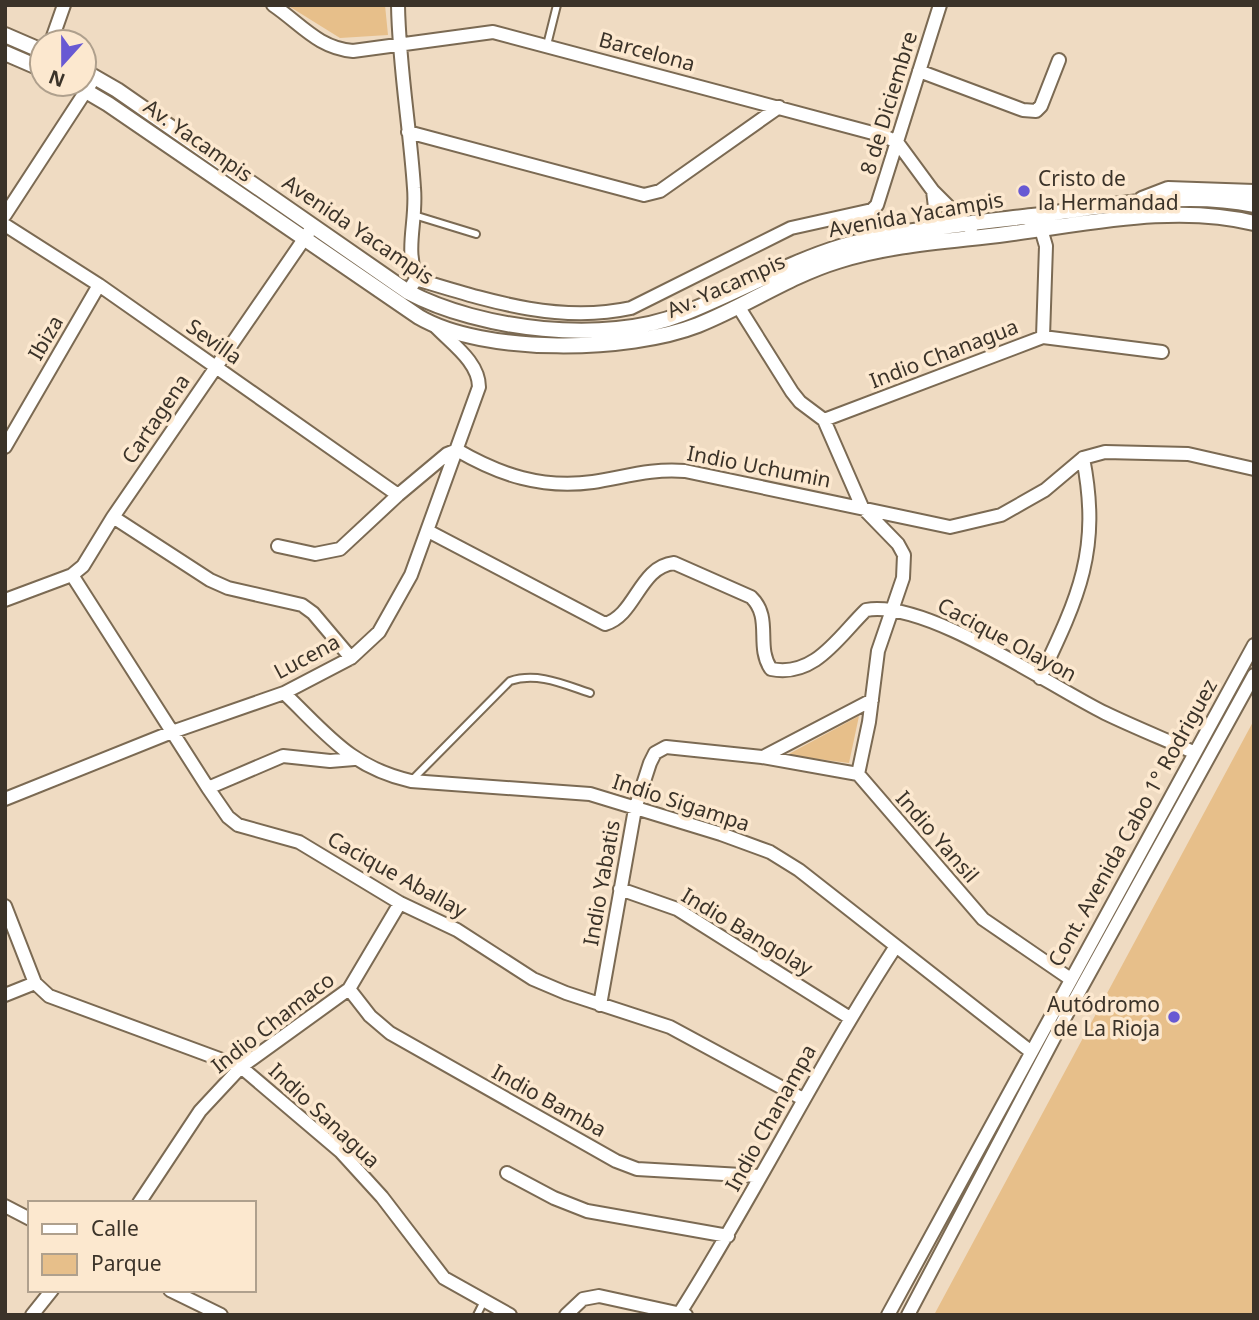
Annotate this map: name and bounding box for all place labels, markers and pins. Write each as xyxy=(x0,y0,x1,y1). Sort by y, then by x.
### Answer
place label: Cristo de la Hermandad xyxy=(1038,164,1179,216)
marker: Cristo de la Hermandad xyxy=(1016,183,1032,199)
place label: Autódromo de La Rioja xyxy=(1047,990,1160,1042)
marker: Autódromo de La Rioja xyxy=(1166,1009,1182,1025)

